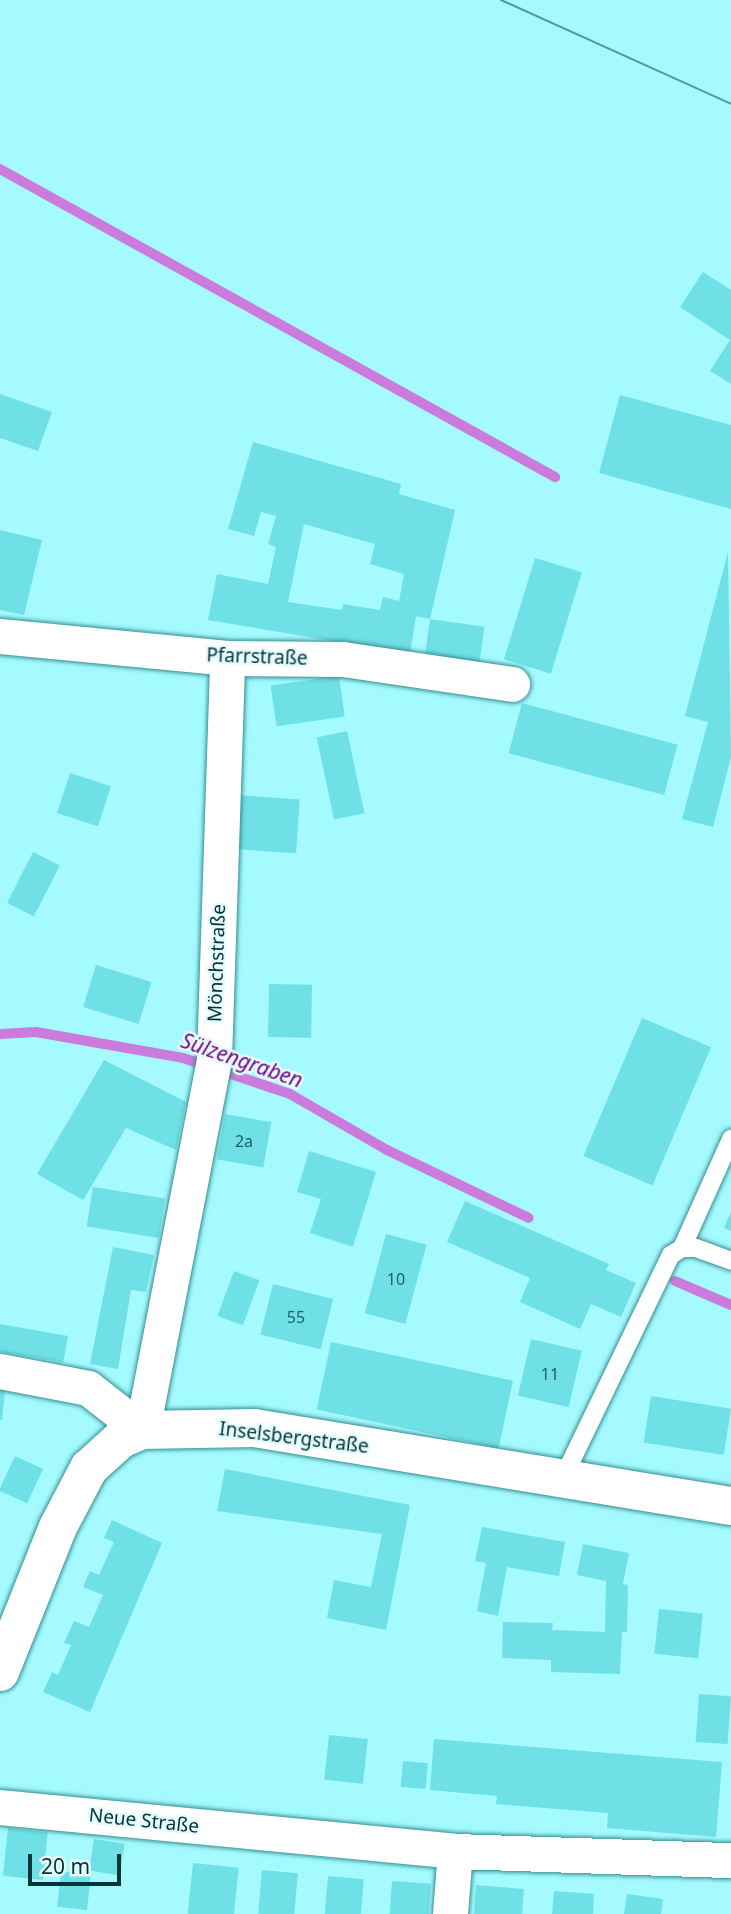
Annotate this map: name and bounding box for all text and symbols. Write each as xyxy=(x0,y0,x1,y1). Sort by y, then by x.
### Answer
street label: Pfarrstraße xyxy=(206,644,308,670)
street label: Mönchstraße xyxy=(204,904,230,1022)
water label: Sülzengraben xyxy=(178,1027,306,1093)
house number: 2a xyxy=(235,1131,253,1151)
house number: 10 xyxy=(387,1269,405,1289)
house number: 55 xyxy=(287,1307,305,1327)
house number: 11 xyxy=(541,1364,559,1384)
street label: Inselsbergstraße xyxy=(218,1418,370,1458)
street label: Neue Straße xyxy=(88,1804,200,1838)
scale bar xyxy=(32,1840,124,1884)
text: 20 m xyxy=(41,1852,90,1880)

